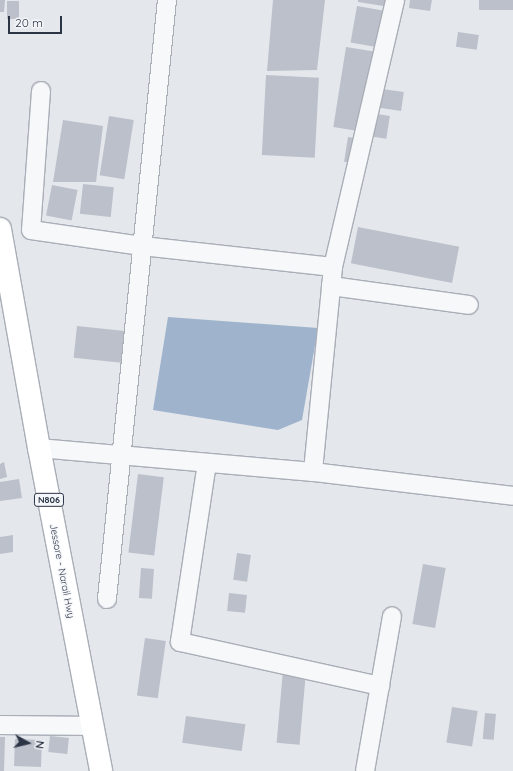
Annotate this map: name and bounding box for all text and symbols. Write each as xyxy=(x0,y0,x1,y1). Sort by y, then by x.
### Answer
scale bar xyxy=(10,8,64,34)
text: 20 m xyxy=(15,15,43,30)
road number: N806 xyxy=(33,493,65,507)
street label: Jessore - Narail Hwy xyxy=(47,523,77,619)
north arrow xyxy=(8,723,48,763)
text: N xyxy=(32,740,47,750)

